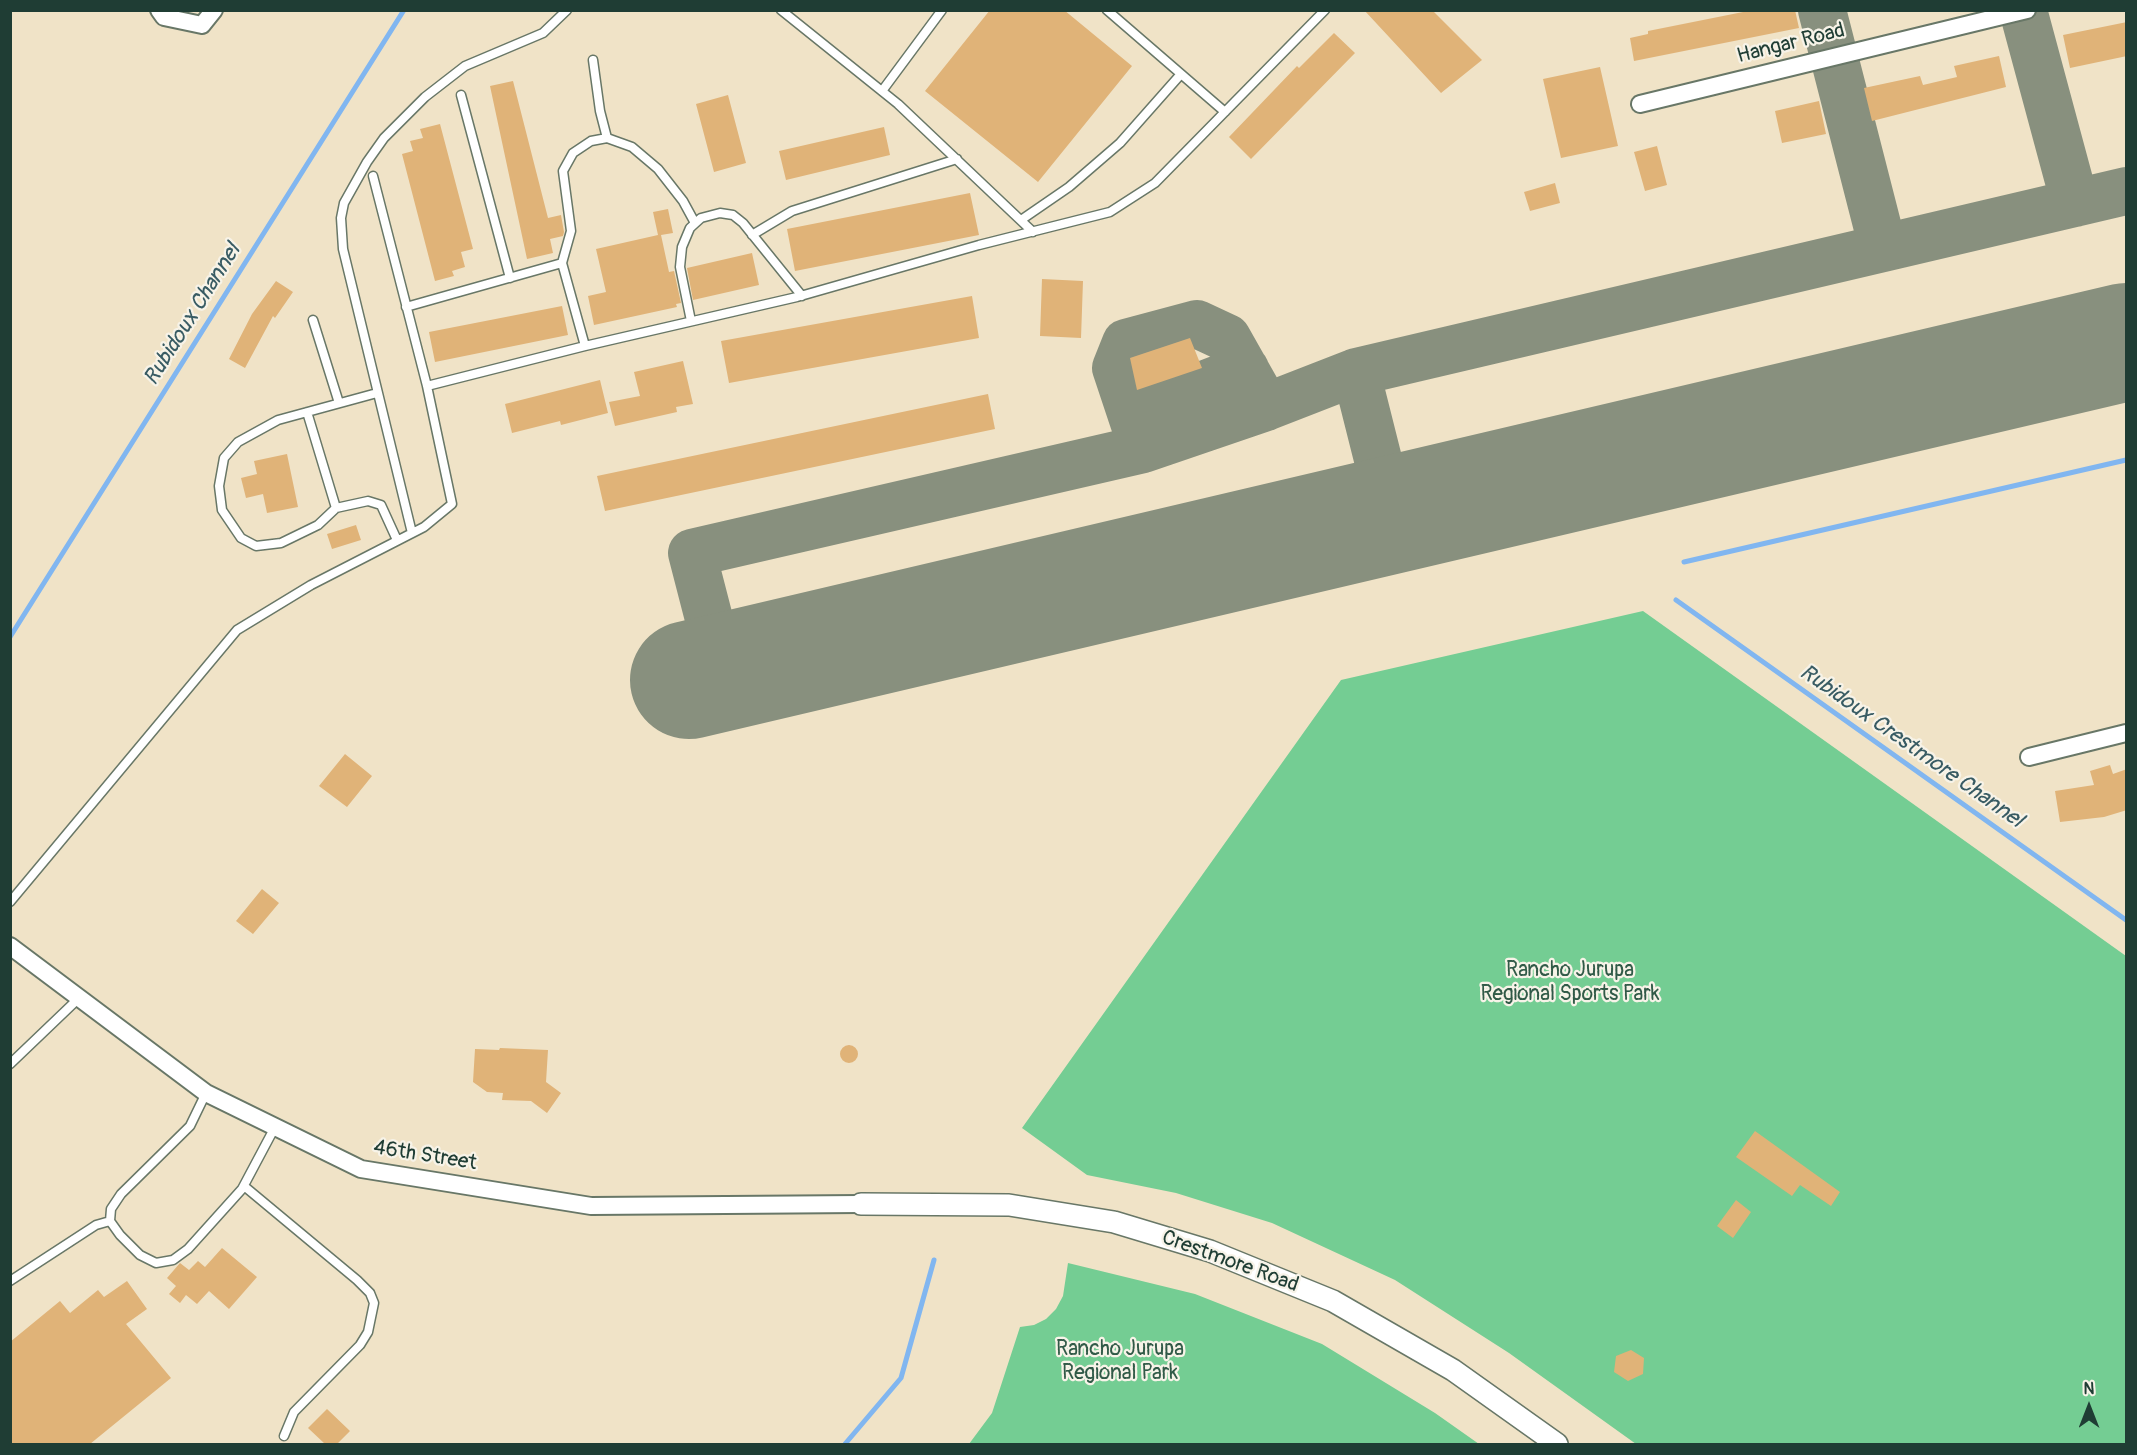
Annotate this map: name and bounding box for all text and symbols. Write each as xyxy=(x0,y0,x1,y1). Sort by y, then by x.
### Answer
street label: Hangar Road xyxy=(1734,18,1848,70)
water label: Rubidoux Channel xyxy=(139,239,247,391)
water label: Rubidoux Crestmore Channel xyxy=(1794,660,2028,834)
park label: Rancho Jurupa Regional Sports Park xyxy=(1480,958,1660,1008)
street label: 46th Street xyxy=(372,1135,478,1177)
street label: Crestmore Road xyxy=(1158,1226,1302,1298)
park label: Rancho Jurupa Regional Park xyxy=(1056,1337,1184,1387)
north arrow xyxy=(2059,1377,2119,1437)
text: N xyxy=(2084,1379,2094,1399)

